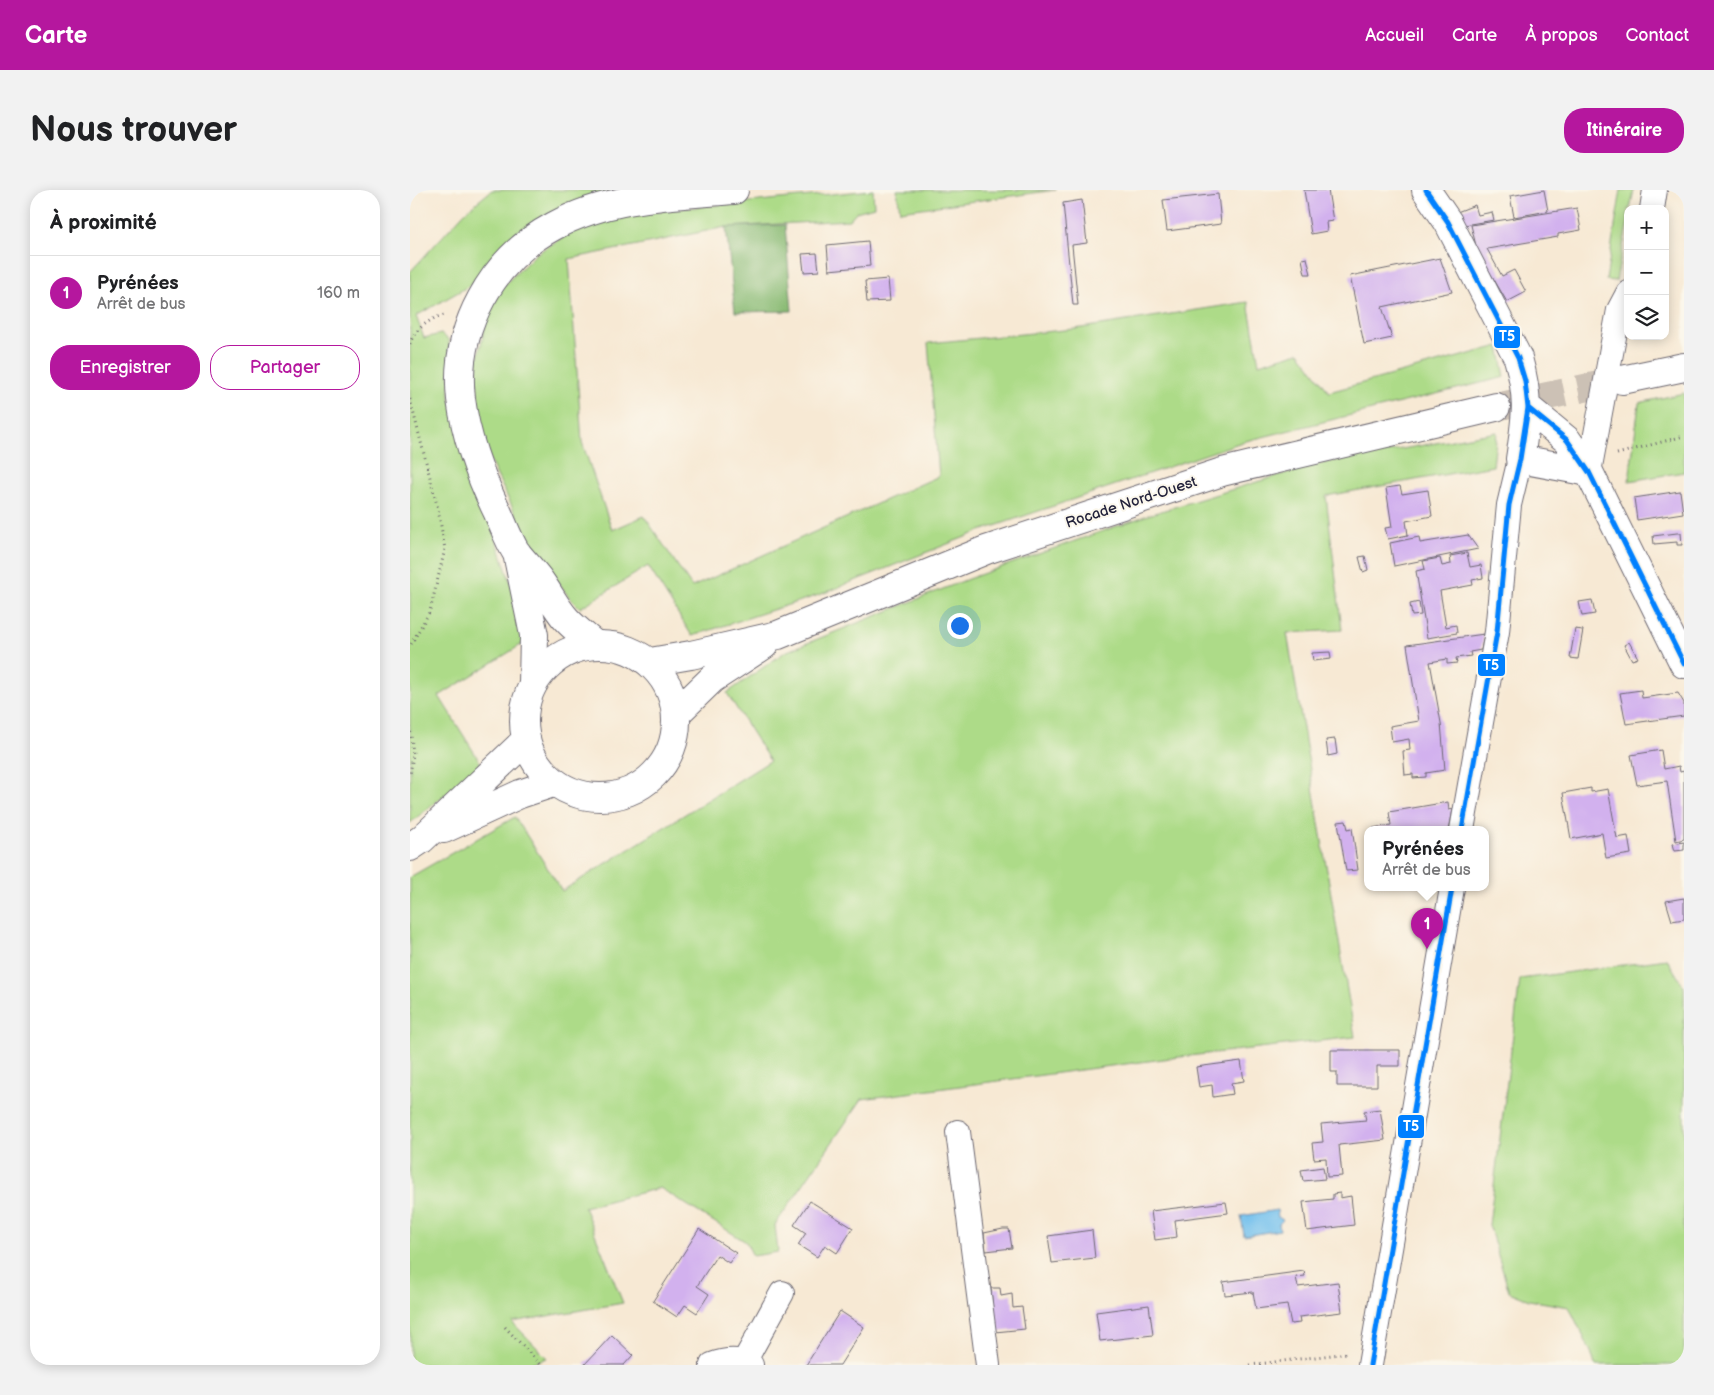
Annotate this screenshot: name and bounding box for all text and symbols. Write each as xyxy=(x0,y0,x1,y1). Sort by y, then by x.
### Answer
text: Carte xyxy=(25,21,87,50)
text: Accueil xyxy=(1365,25,1424,46)
text: Carte xyxy=(1452,25,1497,46)
text: À propos xyxy=(1525,25,1598,46)
text: Contact xyxy=(1626,25,1689,46)
button: Itinéraire xyxy=(1564,108,1684,153)
text: Nous trouver xyxy=(30,109,237,152)
map controls xyxy=(1624,205,1669,340)
button: + xyxy=(1624,205,1669,250)
text: À proximité xyxy=(50,210,157,235)
button: − xyxy=(1624,250,1669,295)
text: Pyrénées xyxy=(97,272,179,295)
text: 1 xyxy=(63,284,69,303)
text: 160 m xyxy=(317,284,360,303)
text: Arrêt de bus xyxy=(97,295,186,314)
button: layers xyxy=(1624,295,1669,340)
line badge: T5 xyxy=(1493,325,1521,349)
text: T5 xyxy=(1499,328,1515,345)
button: Enregistrer xyxy=(50,345,200,390)
button: Partager xyxy=(210,345,360,390)
street label: Rocade Nord-Ouest xyxy=(1063,472,1200,533)
your location xyxy=(947,613,973,639)
line badge: T5 xyxy=(1477,653,1506,677)
text: T5 xyxy=(1483,657,1499,674)
popup xyxy=(1364,826,1489,891)
text: Pyrénées xyxy=(1382,838,1464,861)
text: Arrêt de bus xyxy=(1382,861,1471,880)
pin: 1 xyxy=(1411,908,1443,949)
line badge: T5 xyxy=(1397,1114,1425,1139)
text: T5 xyxy=(1403,1118,1419,1135)

